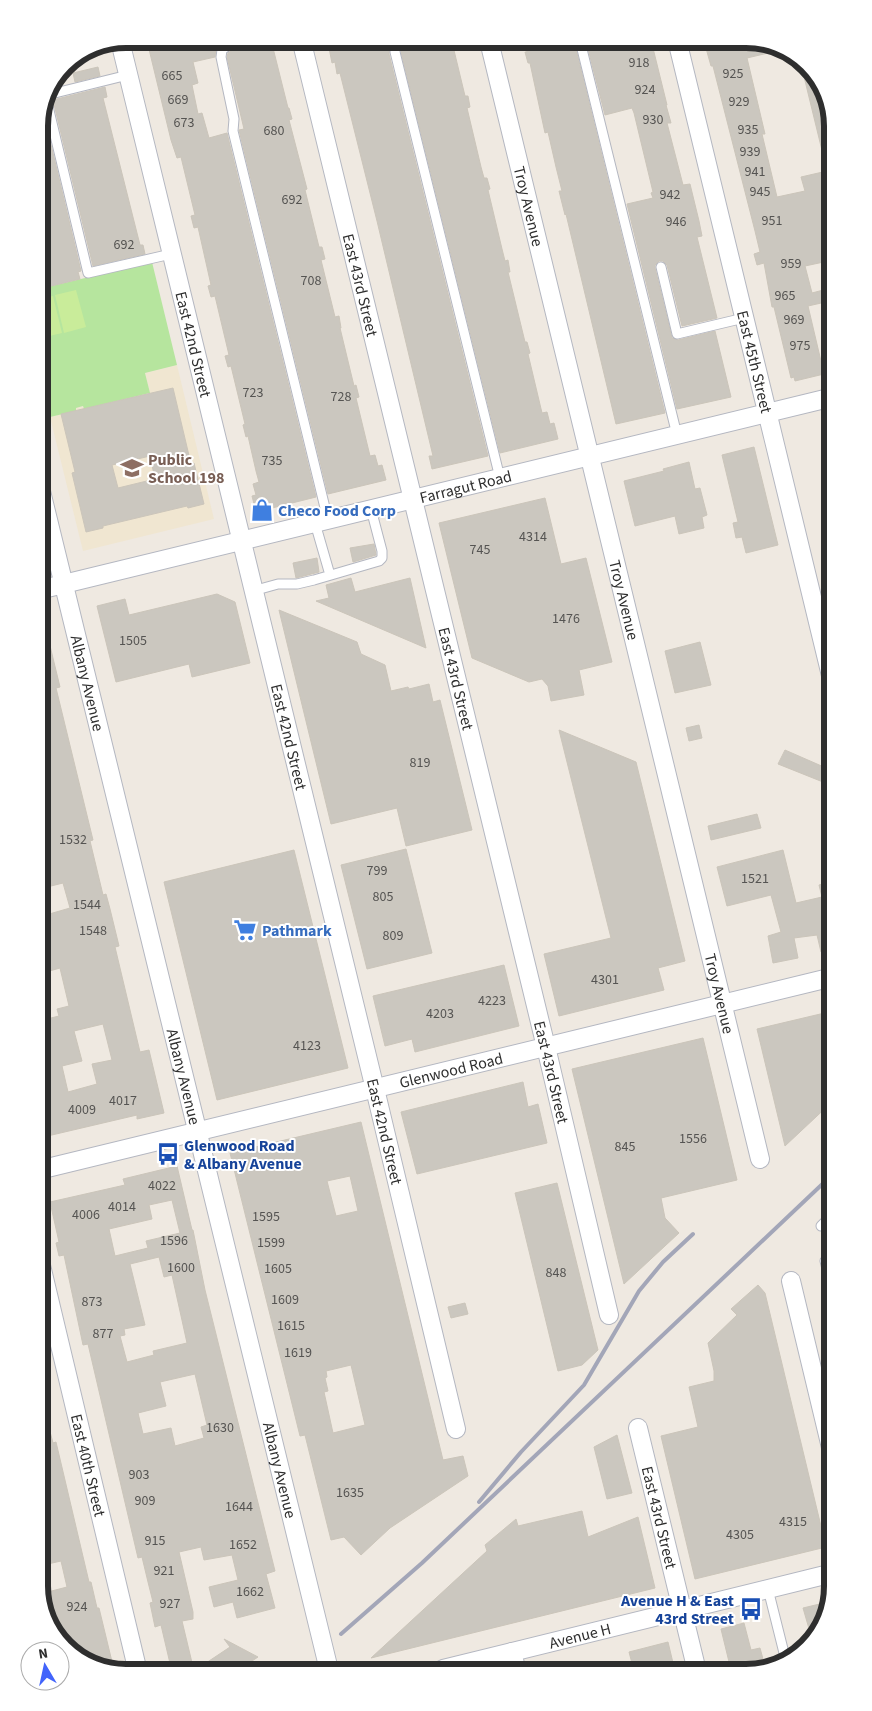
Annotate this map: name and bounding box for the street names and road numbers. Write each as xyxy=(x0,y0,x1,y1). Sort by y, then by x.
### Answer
street label: Troy Avenue xyxy=(508,164,548,249)
street label: East 43rd Street xyxy=(337,232,383,339)
street label: East 42nd Street xyxy=(169,289,216,400)
street label: East 45th Street xyxy=(731,308,777,416)
street label: Farragut Road xyxy=(418,465,514,509)
street label: Troy Avenue xyxy=(603,558,644,643)
street label: East 43rd Street xyxy=(432,625,479,733)
street label: Albany Avenue xyxy=(65,633,109,734)
street label: East 42nd Street xyxy=(265,682,312,793)
street label: Troy Avenue xyxy=(699,951,739,1036)
street label: East 43rd Street xyxy=(528,1019,574,1127)
street label: Albany Avenue xyxy=(161,1026,205,1127)
street label: Glenwood Road xyxy=(397,1048,505,1094)
street label: East 42nd Street xyxy=(361,1076,408,1187)
street label: East 40th Street xyxy=(65,1412,111,1520)
street label: Albany Avenue xyxy=(257,1420,302,1521)
street label: East 43rd Street xyxy=(636,1464,682,1572)
street label: Avenue H xyxy=(547,1618,613,1654)

